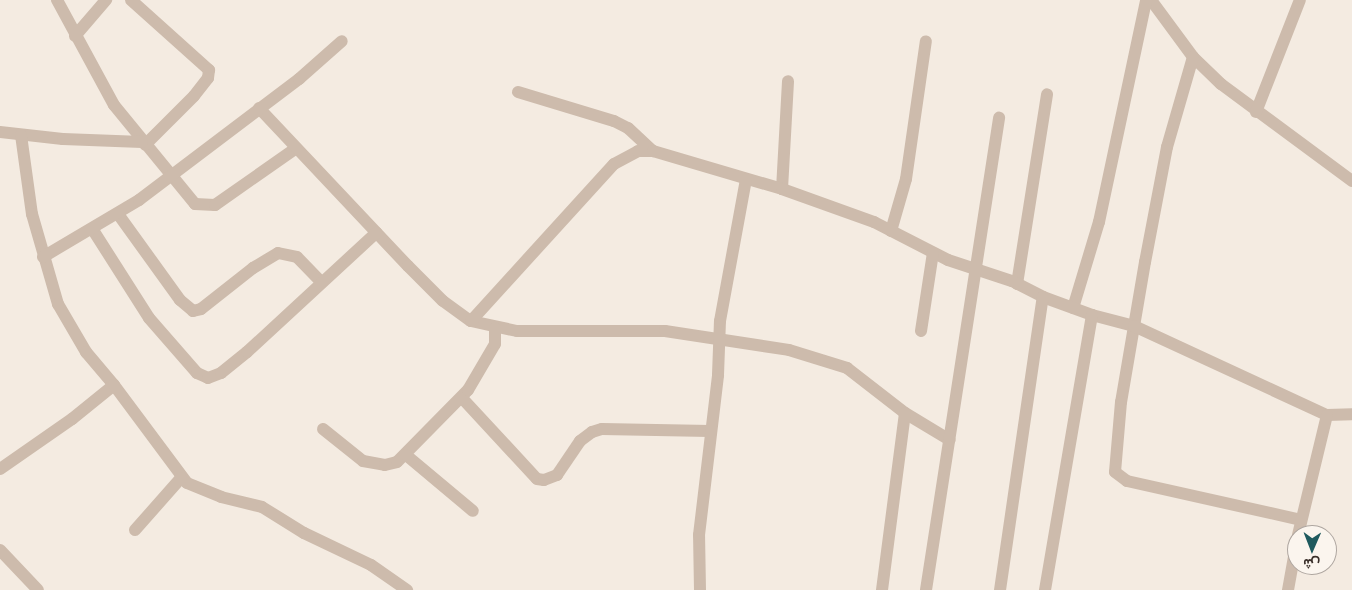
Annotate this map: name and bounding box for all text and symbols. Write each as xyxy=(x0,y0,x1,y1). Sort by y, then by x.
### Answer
north arrow xyxy=(1287,525,1337,575)
text: ش xyxy=(1303,555,1320,573)

